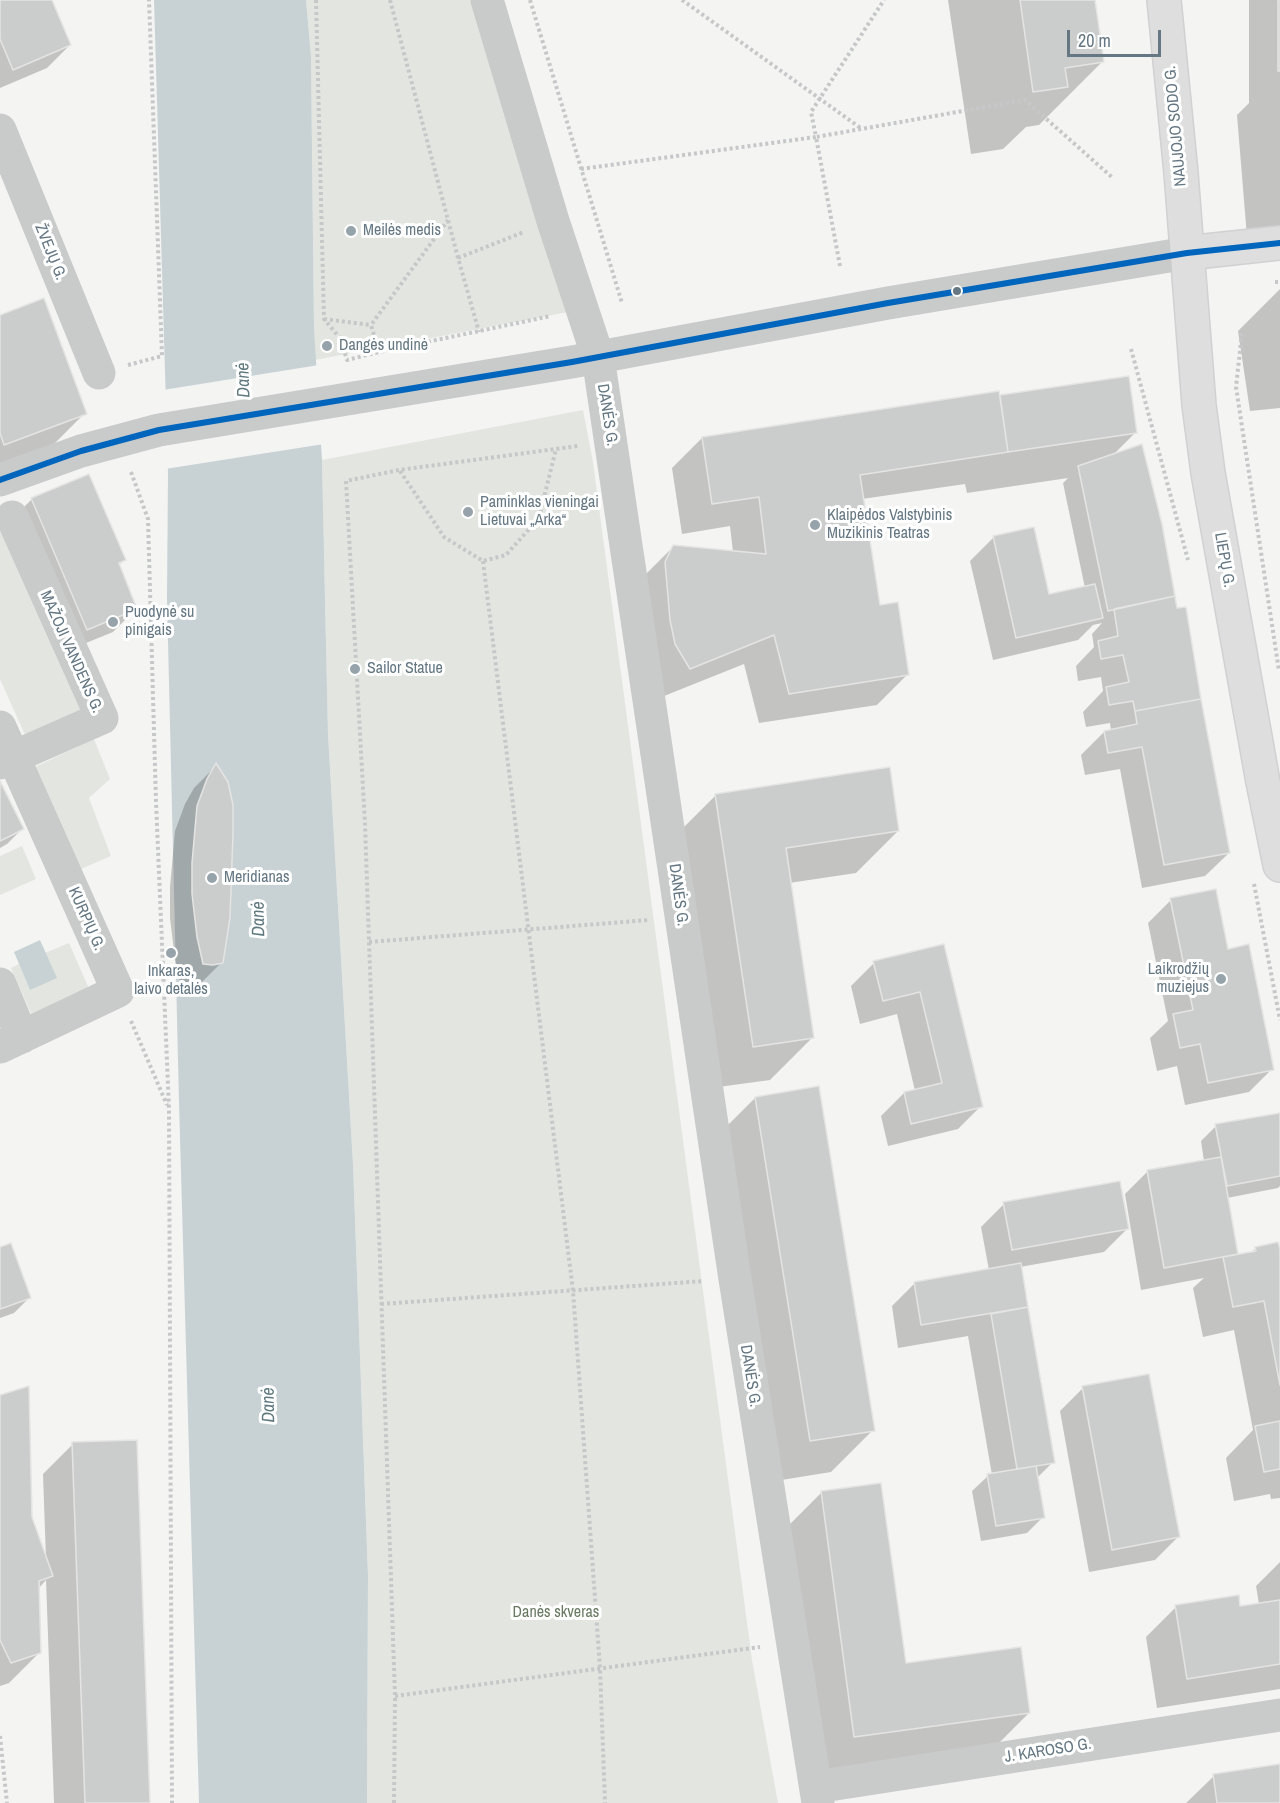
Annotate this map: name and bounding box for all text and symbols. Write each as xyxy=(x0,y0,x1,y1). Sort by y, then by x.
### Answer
scale bar xyxy=(1070,18,1164,56)
text: 20 m xyxy=(1078,28,1111,53)
street label: NAUJOJO SODO G. xyxy=(1161,65,1191,187)
street label: ŽVEJŲ G. xyxy=(30,221,70,283)
place label: Meilės medis xyxy=(363,221,441,241)
marker: Meilės medis xyxy=(344,224,358,238)
unlabelled marker xyxy=(951,285,963,297)
place label: Dangės undinė xyxy=(339,336,428,356)
marker: Dangės undinė xyxy=(320,339,334,353)
water label: Danė xyxy=(233,362,255,398)
street label: DANĖS G. xyxy=(593,383,621,447)
place label: Paminklas vieningai Lietuvai „Arka“ xyxy=(480,493,599,531)
marker: Paminklas vieningai Lietuvai „Arka“ xyxy=(461,505,475,519)
place label: Klaipėdos Valstybinis Muzikinis Teatras xyxy=(827,506,952,544)
marker: Klaipėdos Valstybinis Muzikinis Teatras xyxy=(808,518,822,532)
street label: LIEPŲ G. xyxy=(1210,531,1238,589)
street label: MAŽOJI VANDENS G. xyxy=(35,588,107,716)
place label: Puodynė su pinigais xyxy=(125,603,194,641)
marker: Puodynė su pinigais xyxy=(106,615,120,629)
place label: Sailor Statue xyxy=(367,659,443,679)
marker: Sailor Statue xyxy=(348,662,362,676)
street label: DANĖS G. xyxy=(664,863,692,927)
place label: Meridianas xyxy=(224,868,290,888)
marker: Meridianas xyxy=(205,871,219,885)
street label: KURPIŲ G. xyxy=(64,884,108,954)
water label: Danė xyxy=(248,901,270,937)
marker: Inkaras, laivo detalės xyxy=(164,946,178,960)
place label: Laikrodžių muziejus xyxy=(1148,960,1209,998)
place label: Inkaras, laivo detalės xyxy=(134,962,208,1000)
marker: Laikrodžių muziejus xyxy=(1214,972,1228,986)
street label: DANĖS G. xyxy=(736,1344,764,1408)
water label: Danė xyxy=(258,1387,280,1423)
park label: Danės skveras xyxy=(513,1603,599,1623)
street label: J. KAROSO G. xyxy=(1003,1735,1093,1767)

